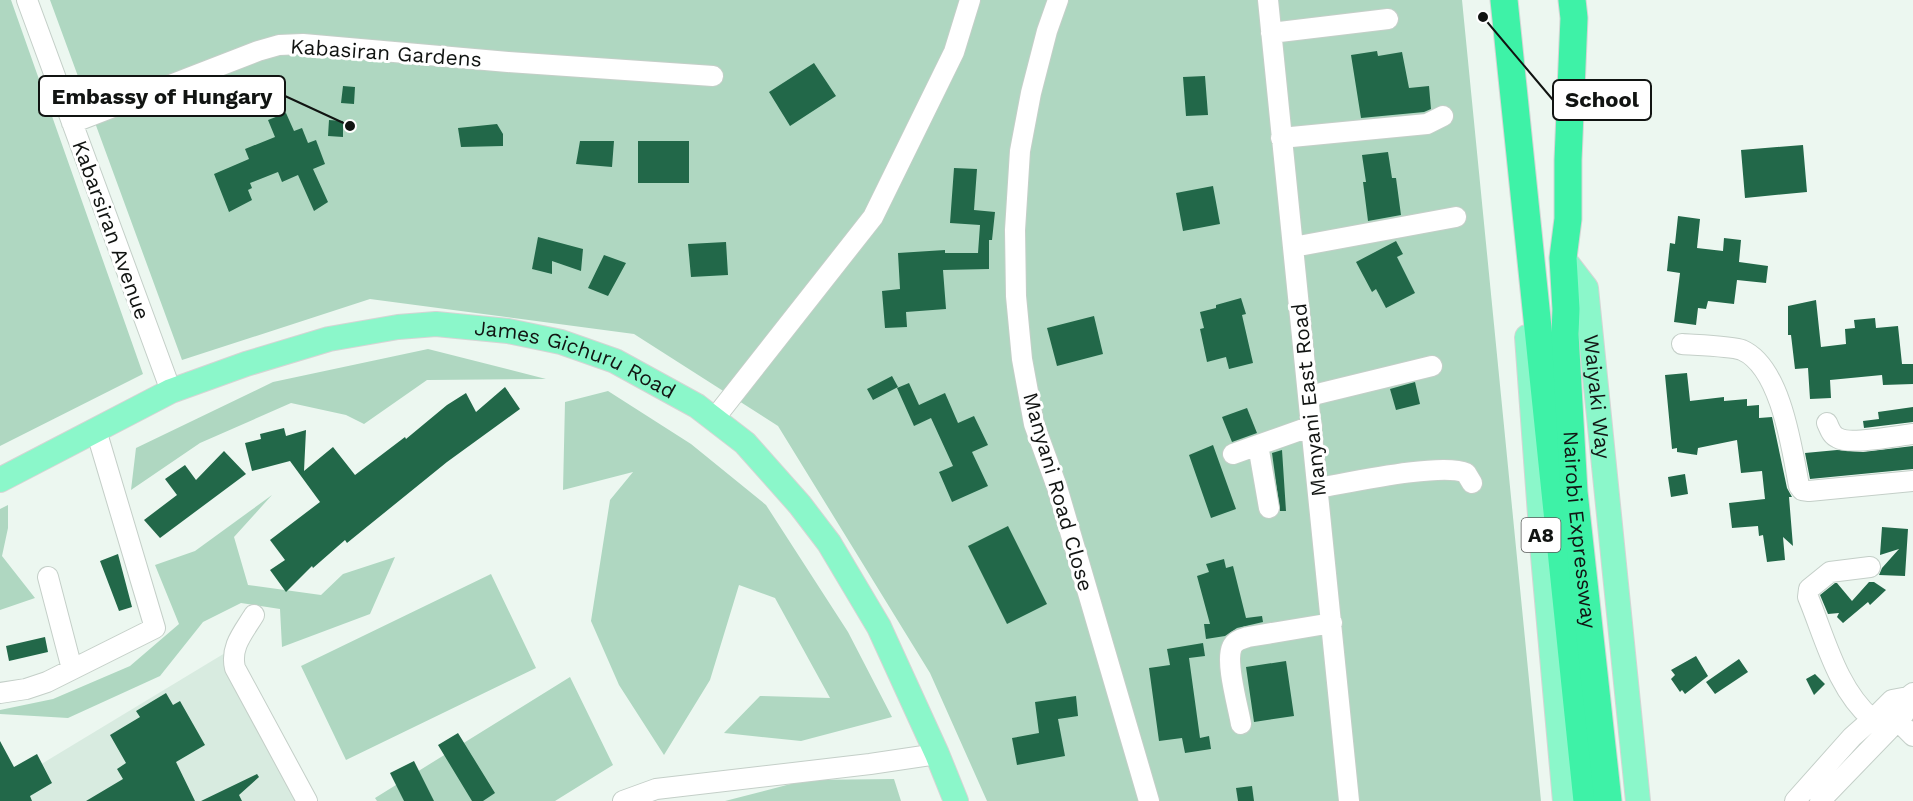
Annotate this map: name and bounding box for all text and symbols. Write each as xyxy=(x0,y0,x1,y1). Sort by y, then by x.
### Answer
street label: Kabasiran Gardens xyxy=(289,33,483,72)
callout: Embassy of Hungary xyxy=(39,76,285,116)
callout: School xyxy=(1553,80,1651,120)
text: Embassy of Hungary xyxy=(52,84,273,109)
text: School xyxy=(1565,87,1640,112)
street label: Kabarsiran Avenue xyxy=(67,137,156,323)
street label: Manyani East Road xyxy=(1286,302,1331,498)
street label: James Gichuru Road xyxy=(473,315,680,404)
street label: Waiyaki Way xyxy=(1579,333,1616,460)
street label: Manyani Road Close xyxy=(1018,390,1099,594)
street label: Nairobi Expressway xyxy=(1559,430,1602,630)
road number: A8 xyxy=(1522,518,1560,552)

